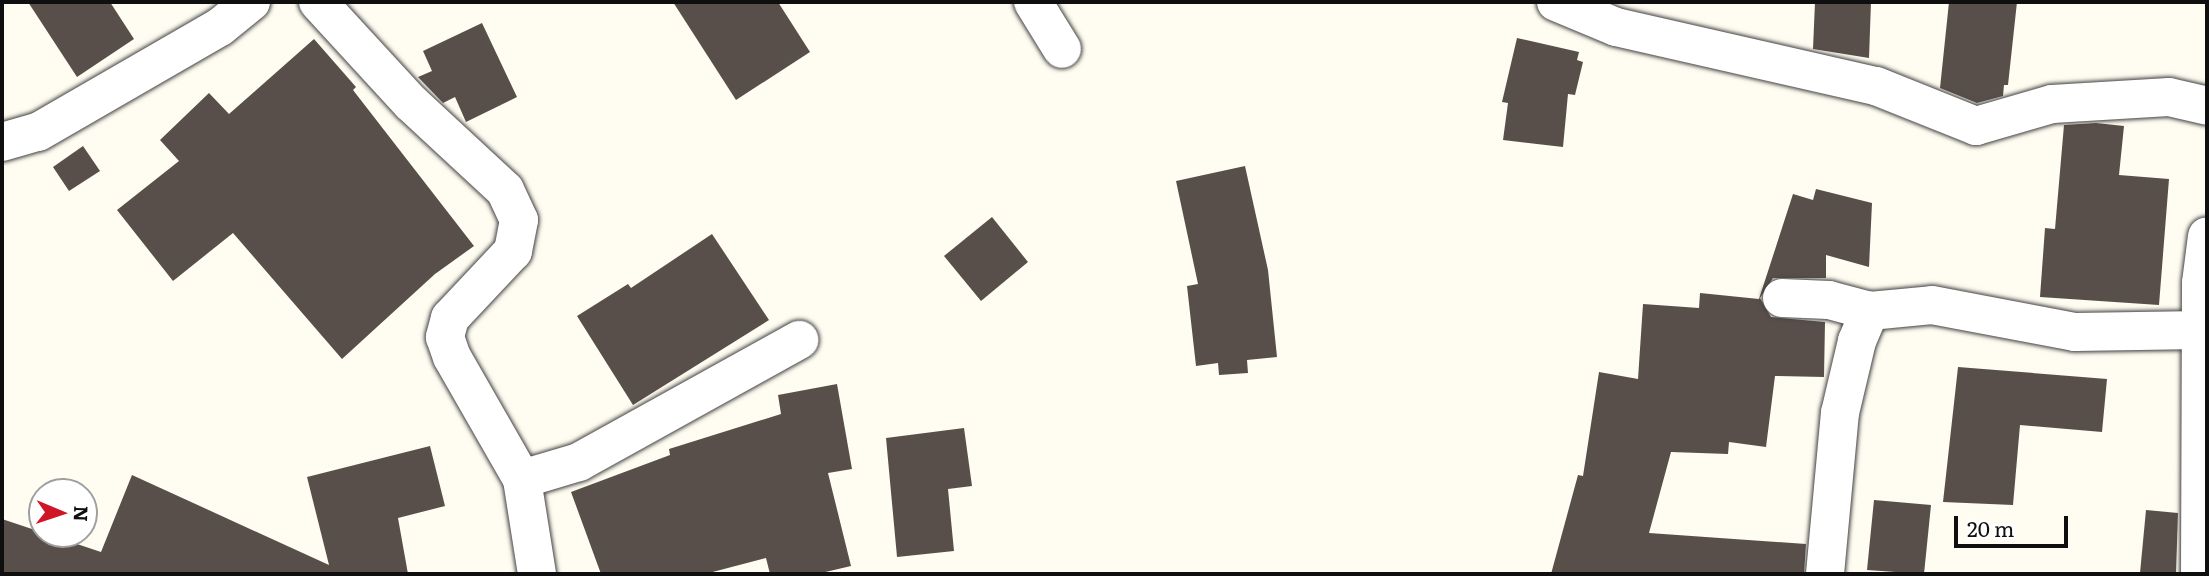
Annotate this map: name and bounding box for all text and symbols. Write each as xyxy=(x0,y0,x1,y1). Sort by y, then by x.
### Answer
north arrow xyxy=(28,478,98,548)
scale bar xyxy=(1957,503,2071,546)
text: N xyxy=(68,505,96,522)
text: 20 m xyxy=(1967,512,2014,543)

